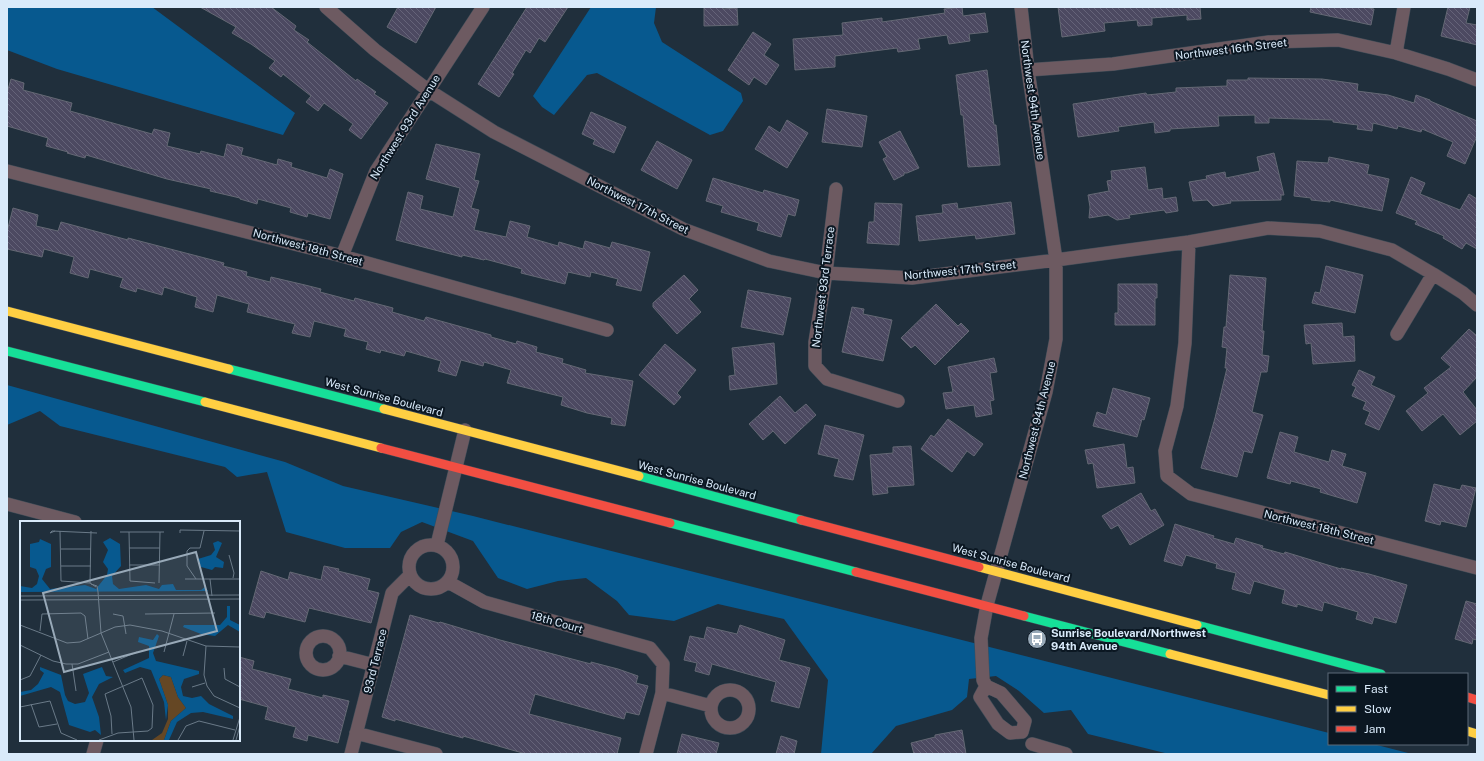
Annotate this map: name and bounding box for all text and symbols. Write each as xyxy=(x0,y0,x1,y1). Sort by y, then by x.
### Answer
street label: Northwest 16th Street xyxy=(1174,36,1288,62)
street label: Northwest 94th Avenue xyxy=(1019,39,1047,161)
street label: Northwest 93rd Avenue xyxy=(368,73,442,181)
street label: Northwest 17th Street xyxy=(585,174,691,236)
street label: Northwest 93rd Terrace xyxy=(810,226,836,348)
street label: Northwest 18th Street xyxy=(252,227,364,267)
street label: Northwest 17th Street xyxy=(903,258,1017,282)
street label: Northwest 94th Avenue xyxy=(1017,360,1057,480)
street label: West Sunrise Boulevard xyxy=(324,375,444,419)
street label: West Sunrise Boulevard xyxy=(637,458,757,502)
street label: Northwest 18th Street xyxy=(1263,507,1375,547)
inset map xyxy=(20,521,240,741)
street label: West Sunrise Boulevard xyxy=(951,541,1071,585)
street label: 18th Court xyxy=(530,609,584,635)
place label: Sunrise Boulevard/Northwest 94th Avenue xyxy=(1051,627,1207,652)
street label: 93rd Terrace xyxy=(361,628,389,694)
bus stop icon: Sunrise Boulevard/Northwest 94th Avenue xyxy=(1026,628,1048,650)
legend xyxy=(1328,673,1468,745)
text: Fast xyxy=(1364,682,1389,696)
text: Slow xyxy=(1364,702,1392,716)
text: Jam xyxy=(1364,722,1386,736)

